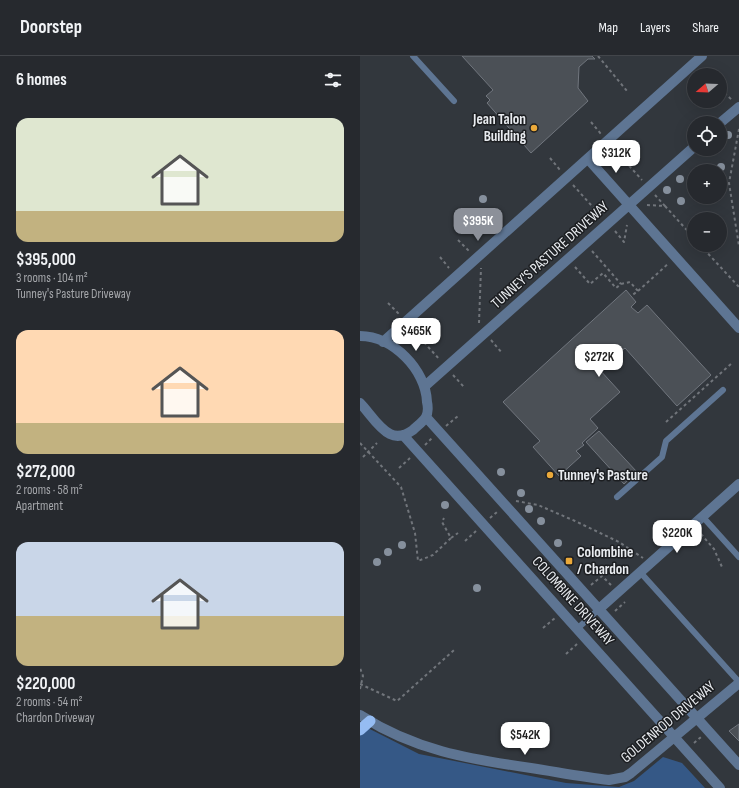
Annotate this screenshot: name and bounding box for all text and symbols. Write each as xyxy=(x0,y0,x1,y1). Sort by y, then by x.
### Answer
text: Doorstep xyxy=(20,16,82,39)
text: Map xyxy=(598,19,618,36)
text: Layers xyxy=(640,19,670,36)
text: Share xyxy=(692,19,719,36)
north arrow xyxy=(687,68,727,108)
map controls xyxy=(687,68,727,252)
icon: filters xyxy=(322,69,344,91)
text: 6 homes xyxy=(16,70,67,90)
place label: Jean Talon Building xyxy=(472,110,527,146)
button: locate xyxy=(687,116,727,156)
marker: Jean Talon Building xyxy=(529,123,539,133)
pin: $312K xyxy=(588,140,644,174)
icon: home xyxy=(144,144,216,216)
text: $312K xyxy=(601,145,631,161)
button: + xyxy=(687,164,727,204)
street label: TUNNEY'S PASTURE DRIVEWAY xyxy=(487,197,613,313)
pin: $395K xyxy=(450,208,506,242)
button: − xyxy=(687,212,727,252)
text: $395K xyxy=(463,213,493,229)
text: $395,000 xyxy=(16,250,76,270)
text: 3 rooms · 104 m² xyxy=(16,270,88,286)
text: Tunney's Pasture Driveway xyxy=(16,286,131,302)
pin: $465K xyxy=(388,318,444,352)
text: $465K xyxy=(401,323,431,339)
pin: $272K xyxy=(571,344,627,378)
text: $272K xyxy=(584,349,614,365)
icon: home xyxy=(144,356,216,428)
text: $272,000 xyxy=(16,462,75,482)
place label: Tunney's Pasture xyxy=(558,466,648,485)
marker: Tunney's Pasture xyxy=(545,470,555,480)
text: 2 rooms · 58 m² xyxy=(16,482,83,498)
text: Apartment xyxy=(16,498,63,514)
pin: $220K xyxy=(649,520,705,554)
text: $220K xyxy=(662,525,692,541)
place label: Colombine / Chardon xyxy=(577,543,633,579)
street label: COLOMBINE DRIVEWAY xyxy=(528,552,619,650)
marker: Colombine / Chardon xyxy=(564,556,574,566)
icon: home xyxy=(144,568,216,640)
text: $220,000 xyxy=(16,674,75,694)
street label: GOLDENROD DRIVEWAY xyxy=(617,677,720,767)
text: 2 rooms · 54 m² xyxy=(16,694,83,710)
text: Chardon Driveway xyxy=(16,710,95,726)
pin: $542K xyxy=(497,722,553,756)
text: $542K xyxy=(510,727,540,743)

